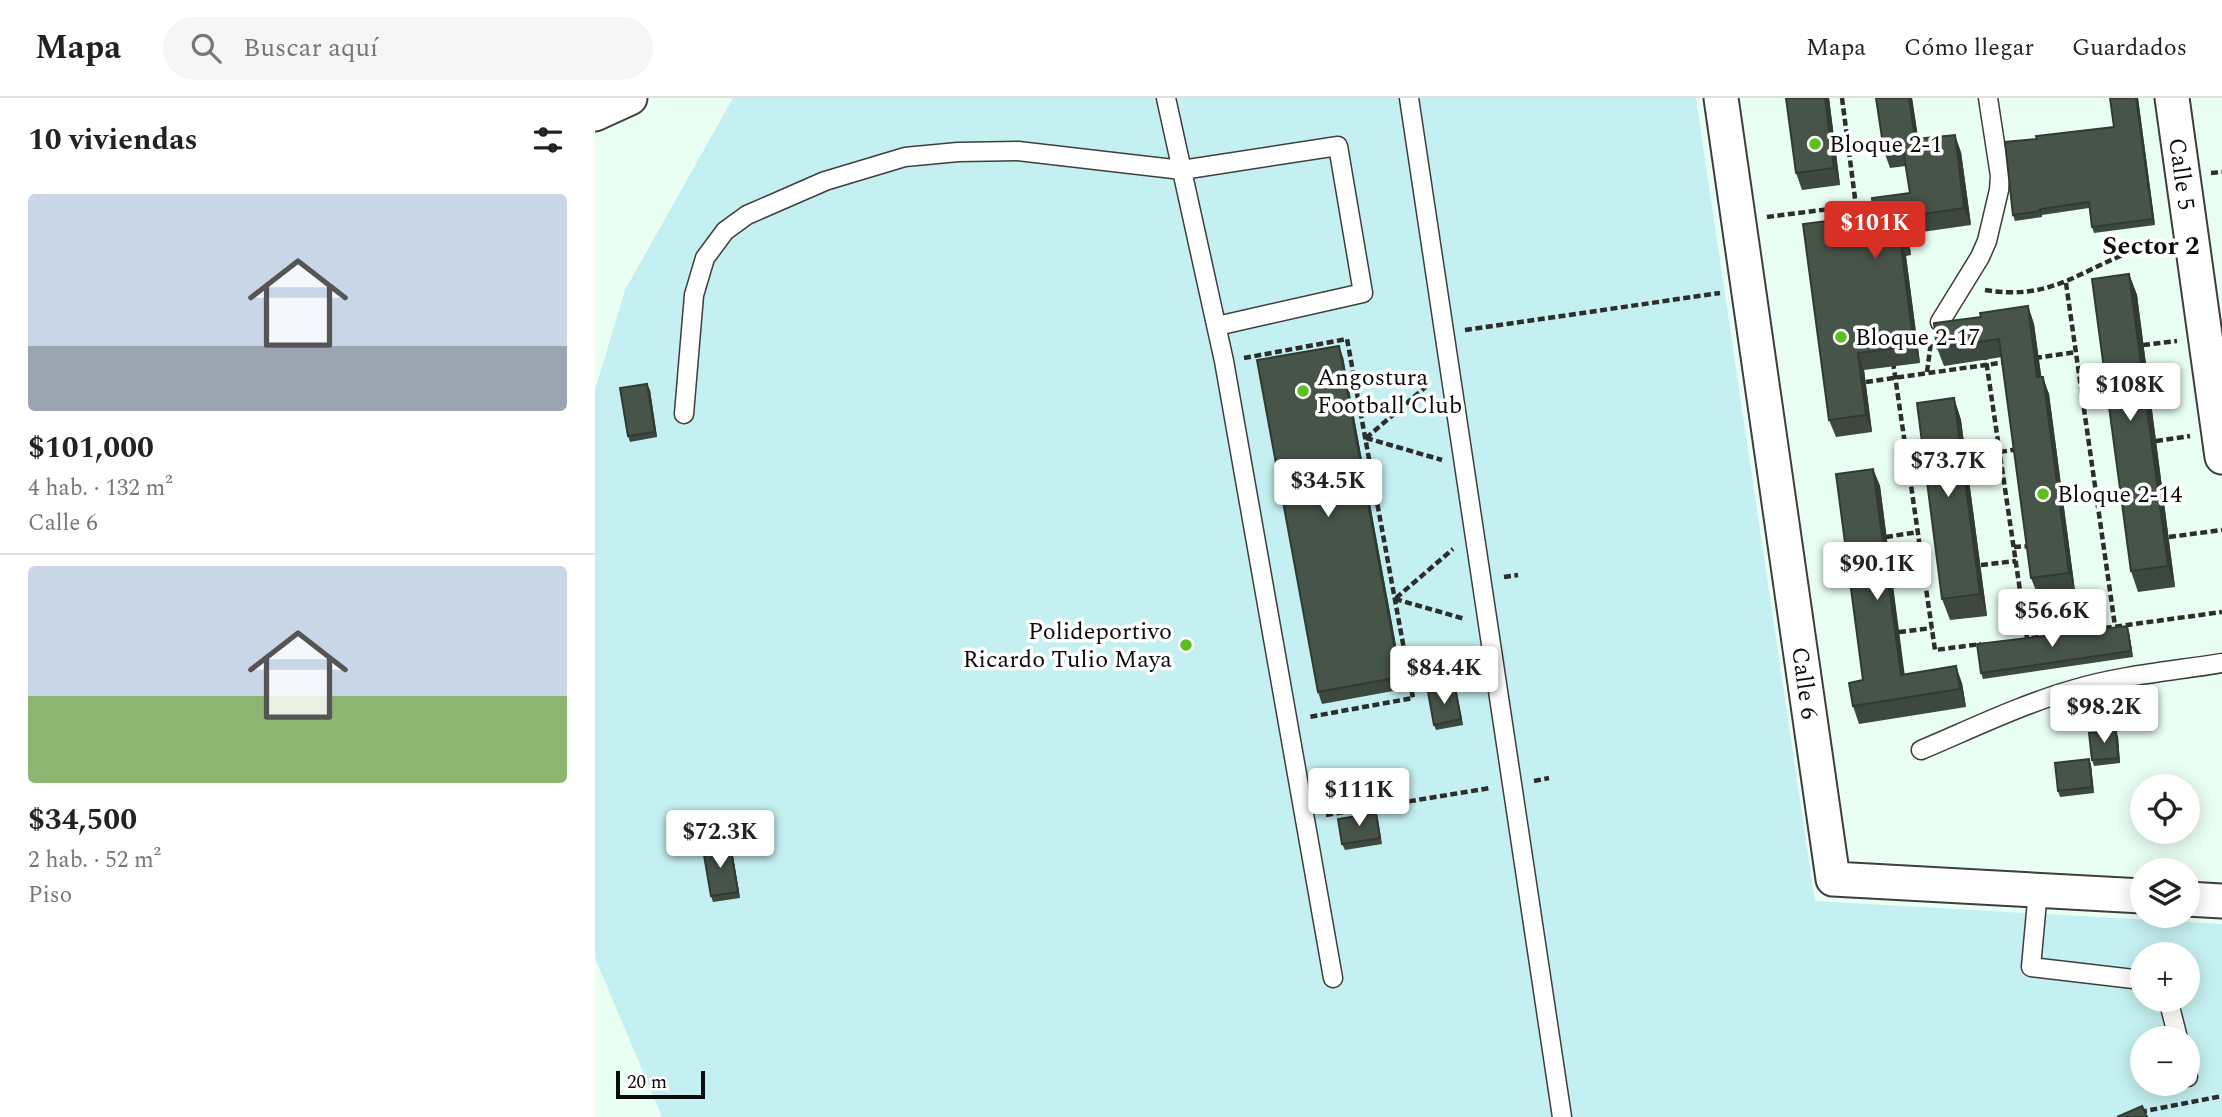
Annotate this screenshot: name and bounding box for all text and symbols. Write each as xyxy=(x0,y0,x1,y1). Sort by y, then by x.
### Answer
search box xyxy=(163,17,653,80)
text: Mapa xyxy=(35,23,121,73)
text: Buscar aquí xyxy=(243,28,378,68)
icon: search xyxy=(187,29,225,67)
text: Mapa xyxy=(1806,30,1866,66)
text: Cómo llegar xyxy=(1904,30,2034,66)
text: Guardados xyxy=(2072,30,2187,66)
text: 10 viviendas xyxy=(28,117,198,163)
icon: filters xyxy=(529,121,567,159)
place label: Bloque 2-1 xyxy=(1829,127,1942,163)
marker: Bloque 2-1 xyxy=(1807,136,1823,152)
street label: Calle 5 xyxy=(2158,136,2204,213)
pin: $101K xyxy=(1826,202,1924,261)
text: $101K xyxy=(1840,206,1910,241)
district label: Sector 2 xyxy=(2102,226,2200,266)
icon: home xyxy=(235,240,361,366)
place label: Bloque 2-17 xyxy=(1855,320,1980,356)
marker: Bloque 2-17 xyxy=(1833,329,1849,345)
place label: Angostura Football Club xyxy=(1317,360,1462,424)
pin: $108K xyxy=(2081,364,2179,423)
text: $108K xyxy=(2095,368,2165,403)
marker: Angostura Football Club xyxy=(1295,383,1311,399)
text: $101,000 xyxy=(28,425,154,471)
pin: $73.7K xyxy=(1891,440,2005,499)
text: $73.7K xyxy=(1910,444,1986,479)
pin: $34.5K xyxy=(1271,460,1385,519)
text: $34.5K xyxy=(1290,464,1366,499)
text: 4 hab. · 132 m² xyxy=(28,471,173,506)
place label: Bloque 2-14 xyxy=(2057,477,2182,513)
marker: Bloque 2-14 xyxy=(2035,486,2051,502)
text: Calle 6 xyxy=(28,506,98,541)
pin: $90.1K xyxy=(1820,542,1934,602)
text: $90.1K xyxy=(1839,547,1915,582)
pin: $56.6K xyxy=(1995,589,2109,649)
text: $56.6K xyxy=(2014,594,2090,629)
icon: home xyxy=(235,612,361,738)
place label: Polideportivo Ricardo Tulio Maya xyxy=(963,614,1172,678)
marker: Polideportivo Ricardo Tulio Maya xyxy=(1178,637,1194,653)
street label: Calle 6 xyxy=(1781,645,1827,722)
pin: $84.4K xyxy=(1387,646,1501,706)
text: $84.4K xyxy=(1406,651,1482,686)
pin: $98.2K xyxy=(2047,686,2161,745)
text: $98.2K xyxy=(2066,690,2142,725)
pin: $111K xyxy=(1310,768,1408,828)
text: $111K xyxy=(1324,773,1394,808)
map controls xyxy=(2130,774,2200,1096)
button: locate xyxy=(2130,774,2200,844)
text: $34,500 xyxy=(28,797,137,843)
pin: $72.3K xyxy=(663,810,777,870)
text: $72.3K xyxy=(682,815,758,850)
text: 2 hab. · 52 m² xyxy=(28,843,161,878)
button: layers xyxy=(2130,858,2200,928)
text: Piso xyxy=(28,878,72,913)
button: + xyxy=(2130,942,2200,1012)
button: − xyxy=(2130,1026,2200,1096)
scale bar xyxy=(616,1068,705,1100)
text: 20 m xyxy=(627,1068,667,1097)

